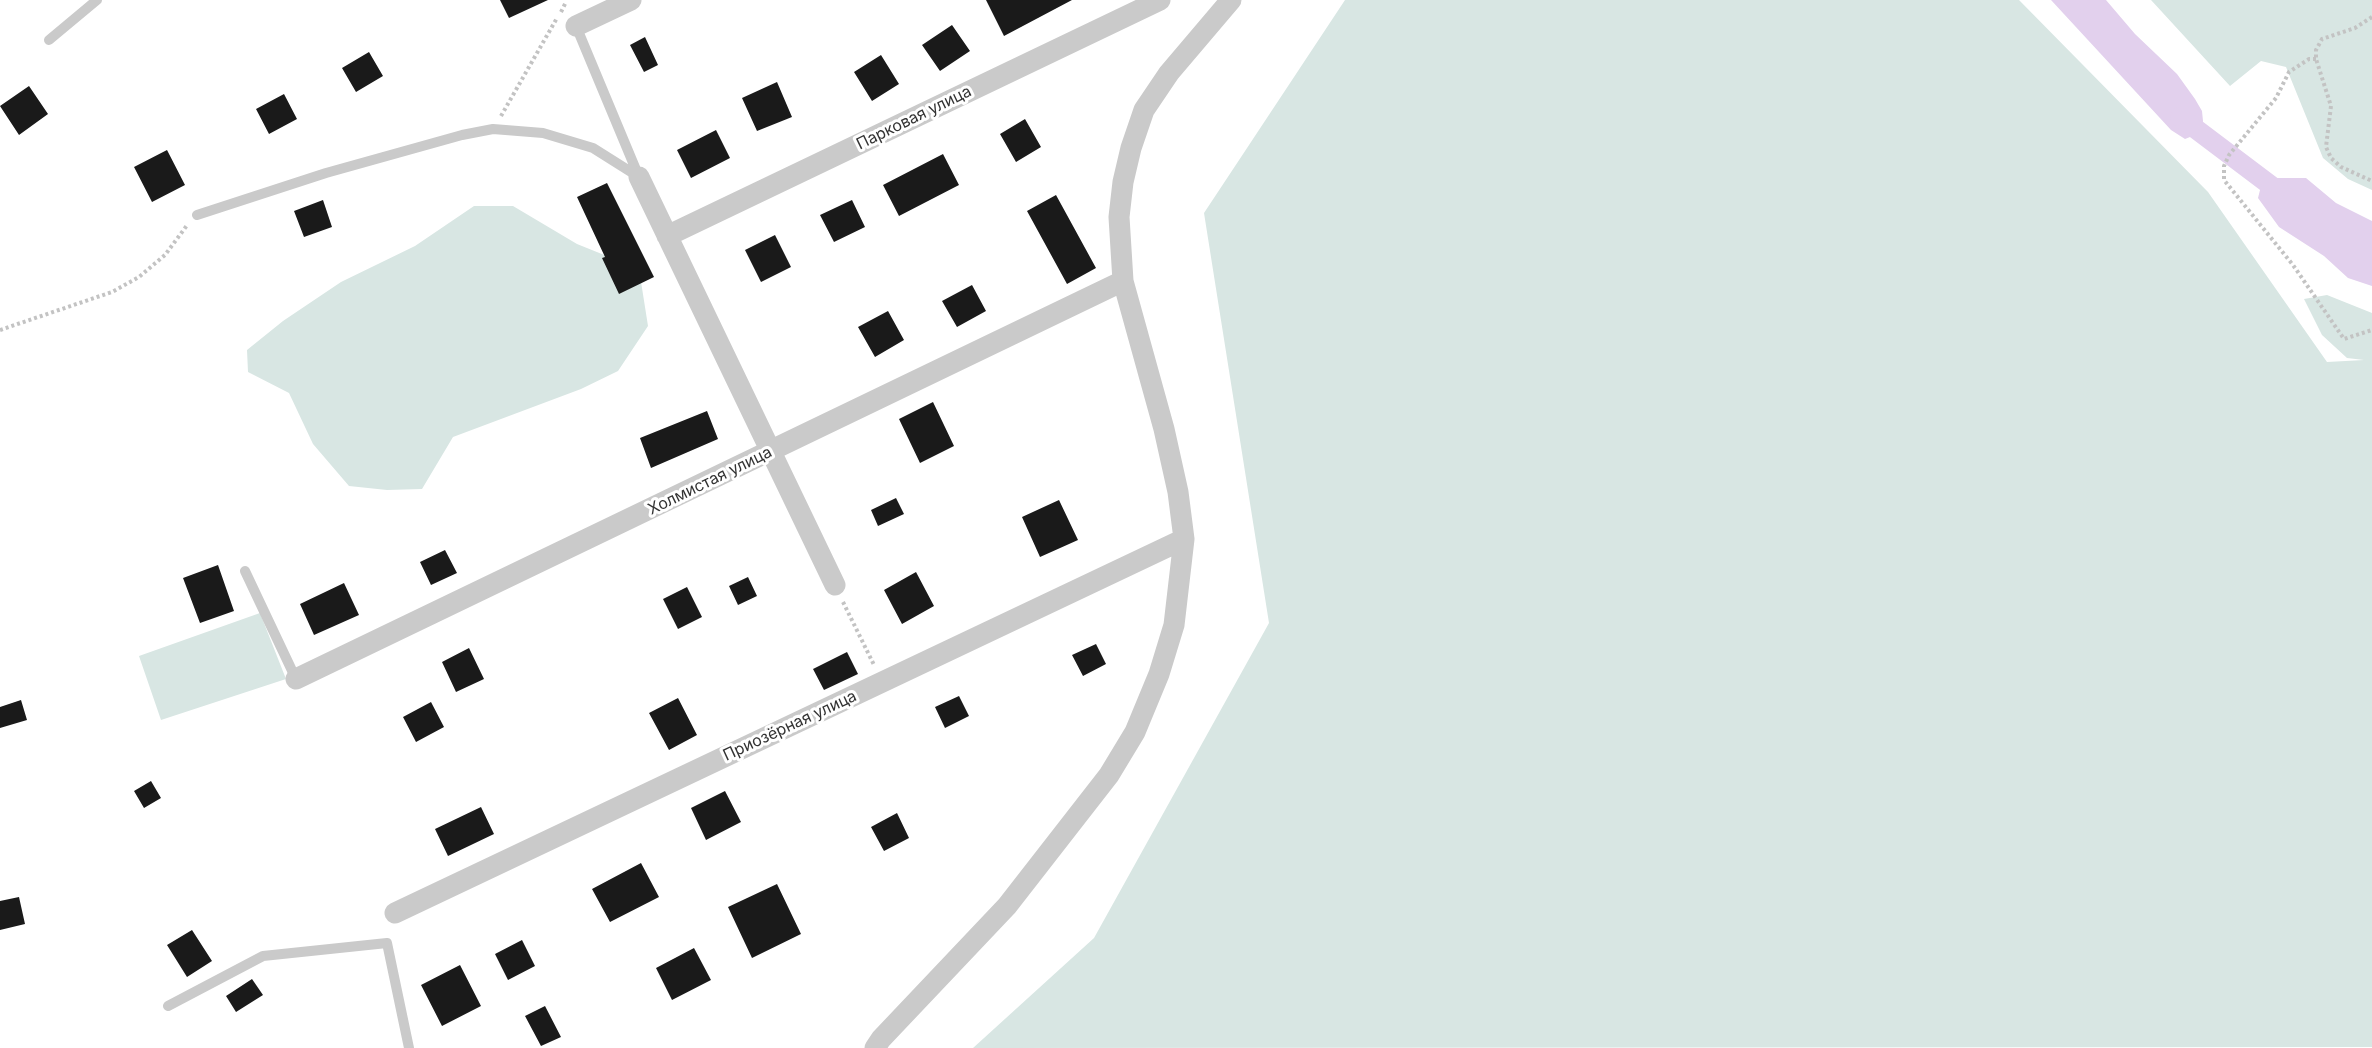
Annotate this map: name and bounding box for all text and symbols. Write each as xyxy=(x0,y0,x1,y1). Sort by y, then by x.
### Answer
street label: Парковая улица xyxy=(853,82,975,154)
street label: Холмистая улица xyxy=(645,443,775,519)
street label: Приозёрная улица xyxy=(720,687,860,765)

